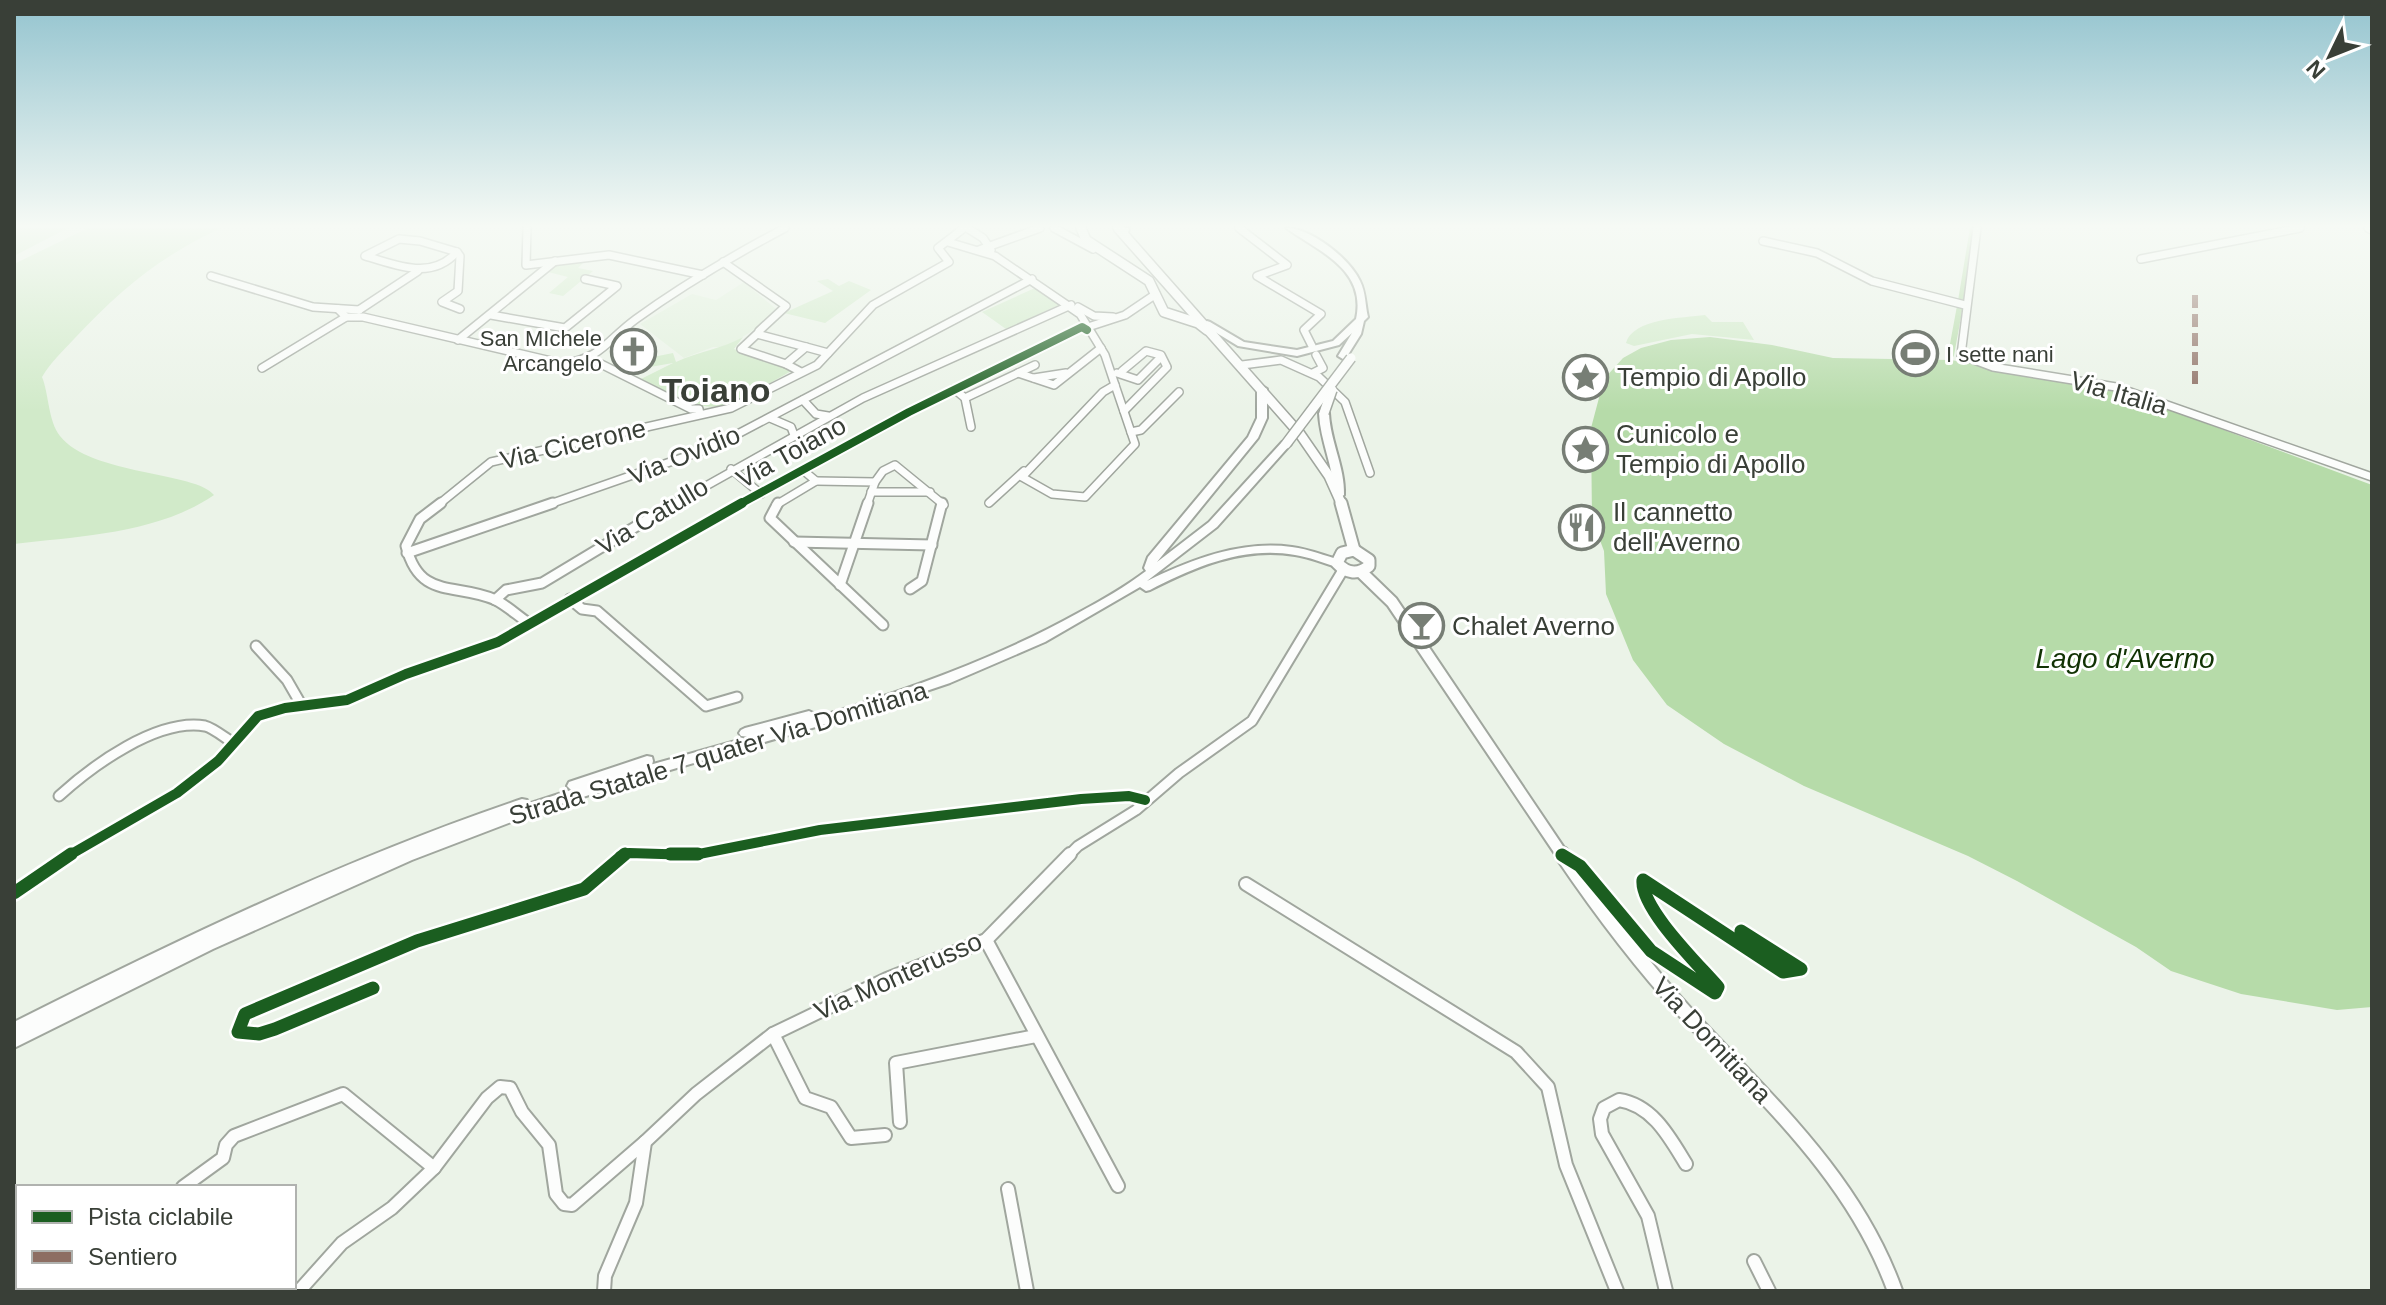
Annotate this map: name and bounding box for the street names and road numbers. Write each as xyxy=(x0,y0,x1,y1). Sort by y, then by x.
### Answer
street label: Via Italia xyxy=(2067,365,2171,421)
street label: Via Toiano xyxy=(731,410,851,494)
street label: Via Cicerone xyxy=(497,413,649,475)
street label: Via Ovidio xyxy=(624,419,744,491)
street label: Via Catullo xyxy=(591,471,713,561)
street label: Strada Statale 7 quater Via Domitiana xyxy=(505,675,931,831)
street label: Via Monterusso xyxy=(810,926,986,1026)
street label: Via Domitiana xyxy=(1646,971,1778,1110)

